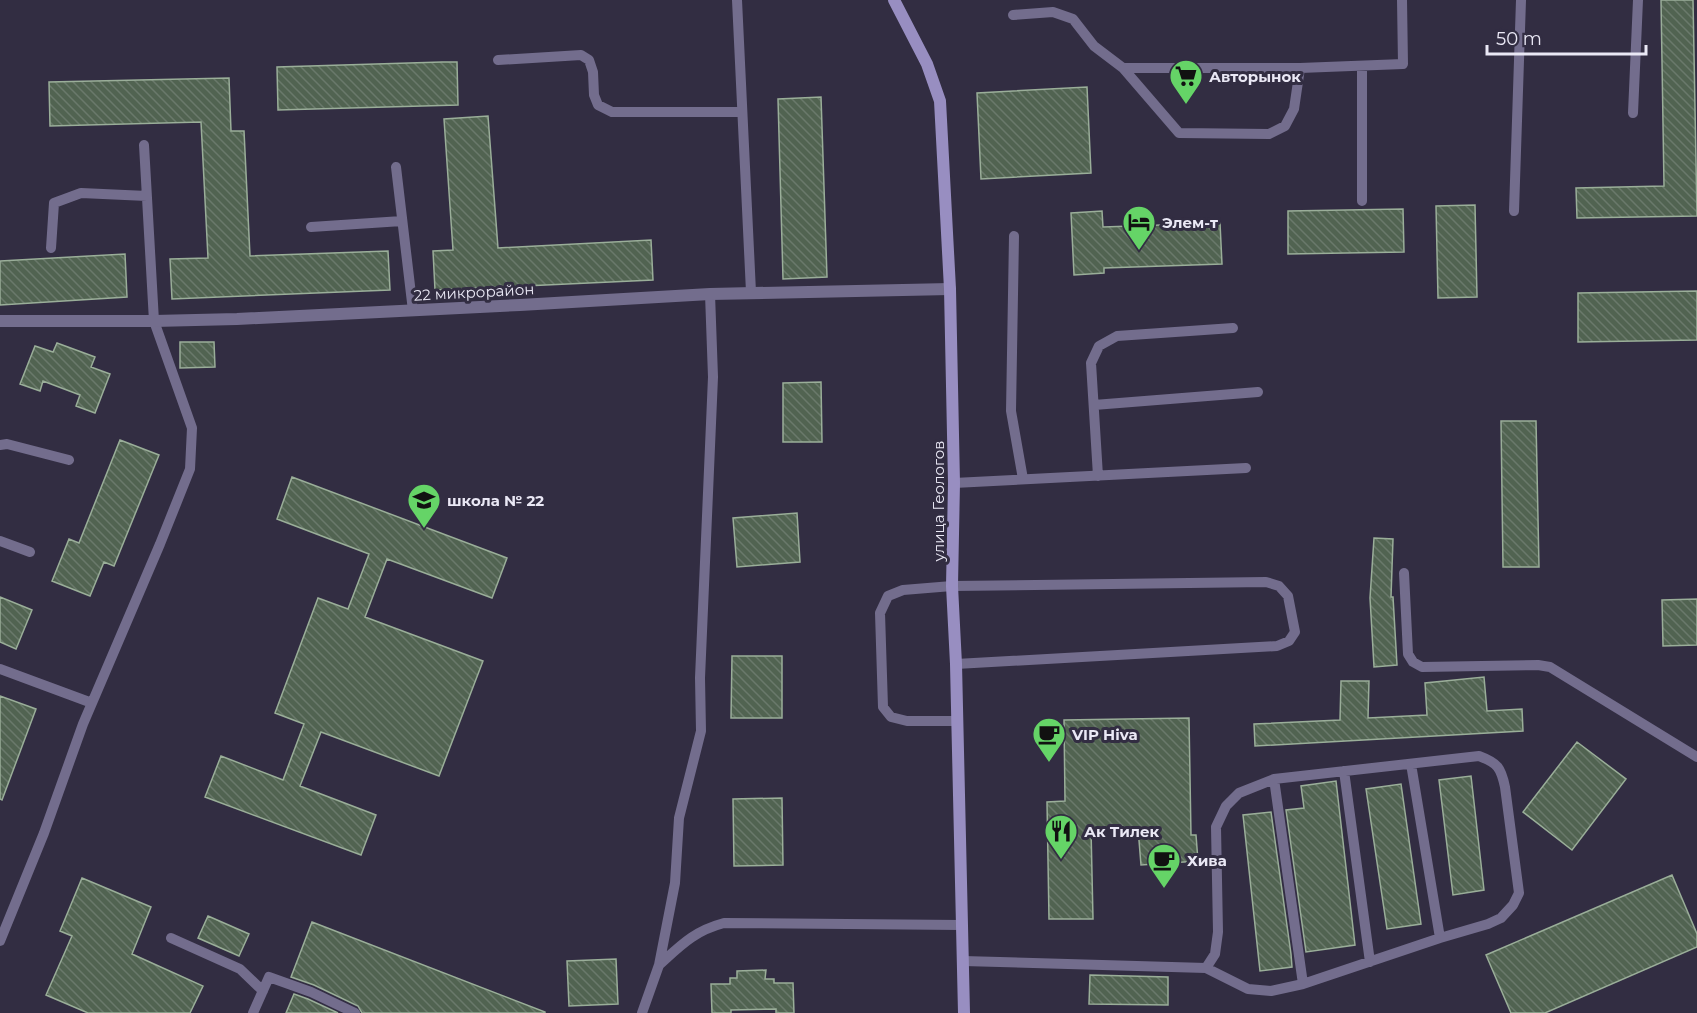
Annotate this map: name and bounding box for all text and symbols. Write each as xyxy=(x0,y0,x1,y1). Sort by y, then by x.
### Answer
scale bar xyxy=(1487,18,1646,56)
text: 50 m xyxy=(1496,28,1542,50)
supermarket icon: Авторынок xyxy=(1168,58,1204,105)
place label: Авторынок xyxy=(1209,67,1301,86)
hotel icon: Элем-т xyxy=(1121,204,1157,251)
place label: Элем-т xyxy=(1162,213,1218,232)
street label: 22 микрорайон xyxy=(413,279,535,305)
street label: улица Геологов xyxy=(929,441,948,562)
school or university icon: школа № 22 xyxy=(406,482,442,529)
place label: школа № 22 xyxy=(447,491,544,510)
cafe icon: VIP Hiva xyxy=(1031,716,1067,763)
place label: VIP Hiva xyxy=(1071,725,1138,744)
restaurant icon: Ак Тилек xyxy=(1043,813,1079,860)
place label: Ак Тилек xyxy=(1084,822,1160,841)
cafe icon: Хива xyxy=(1146,842,1182,889)
place label: Хива xyxy=(1187,851,1227,870)

